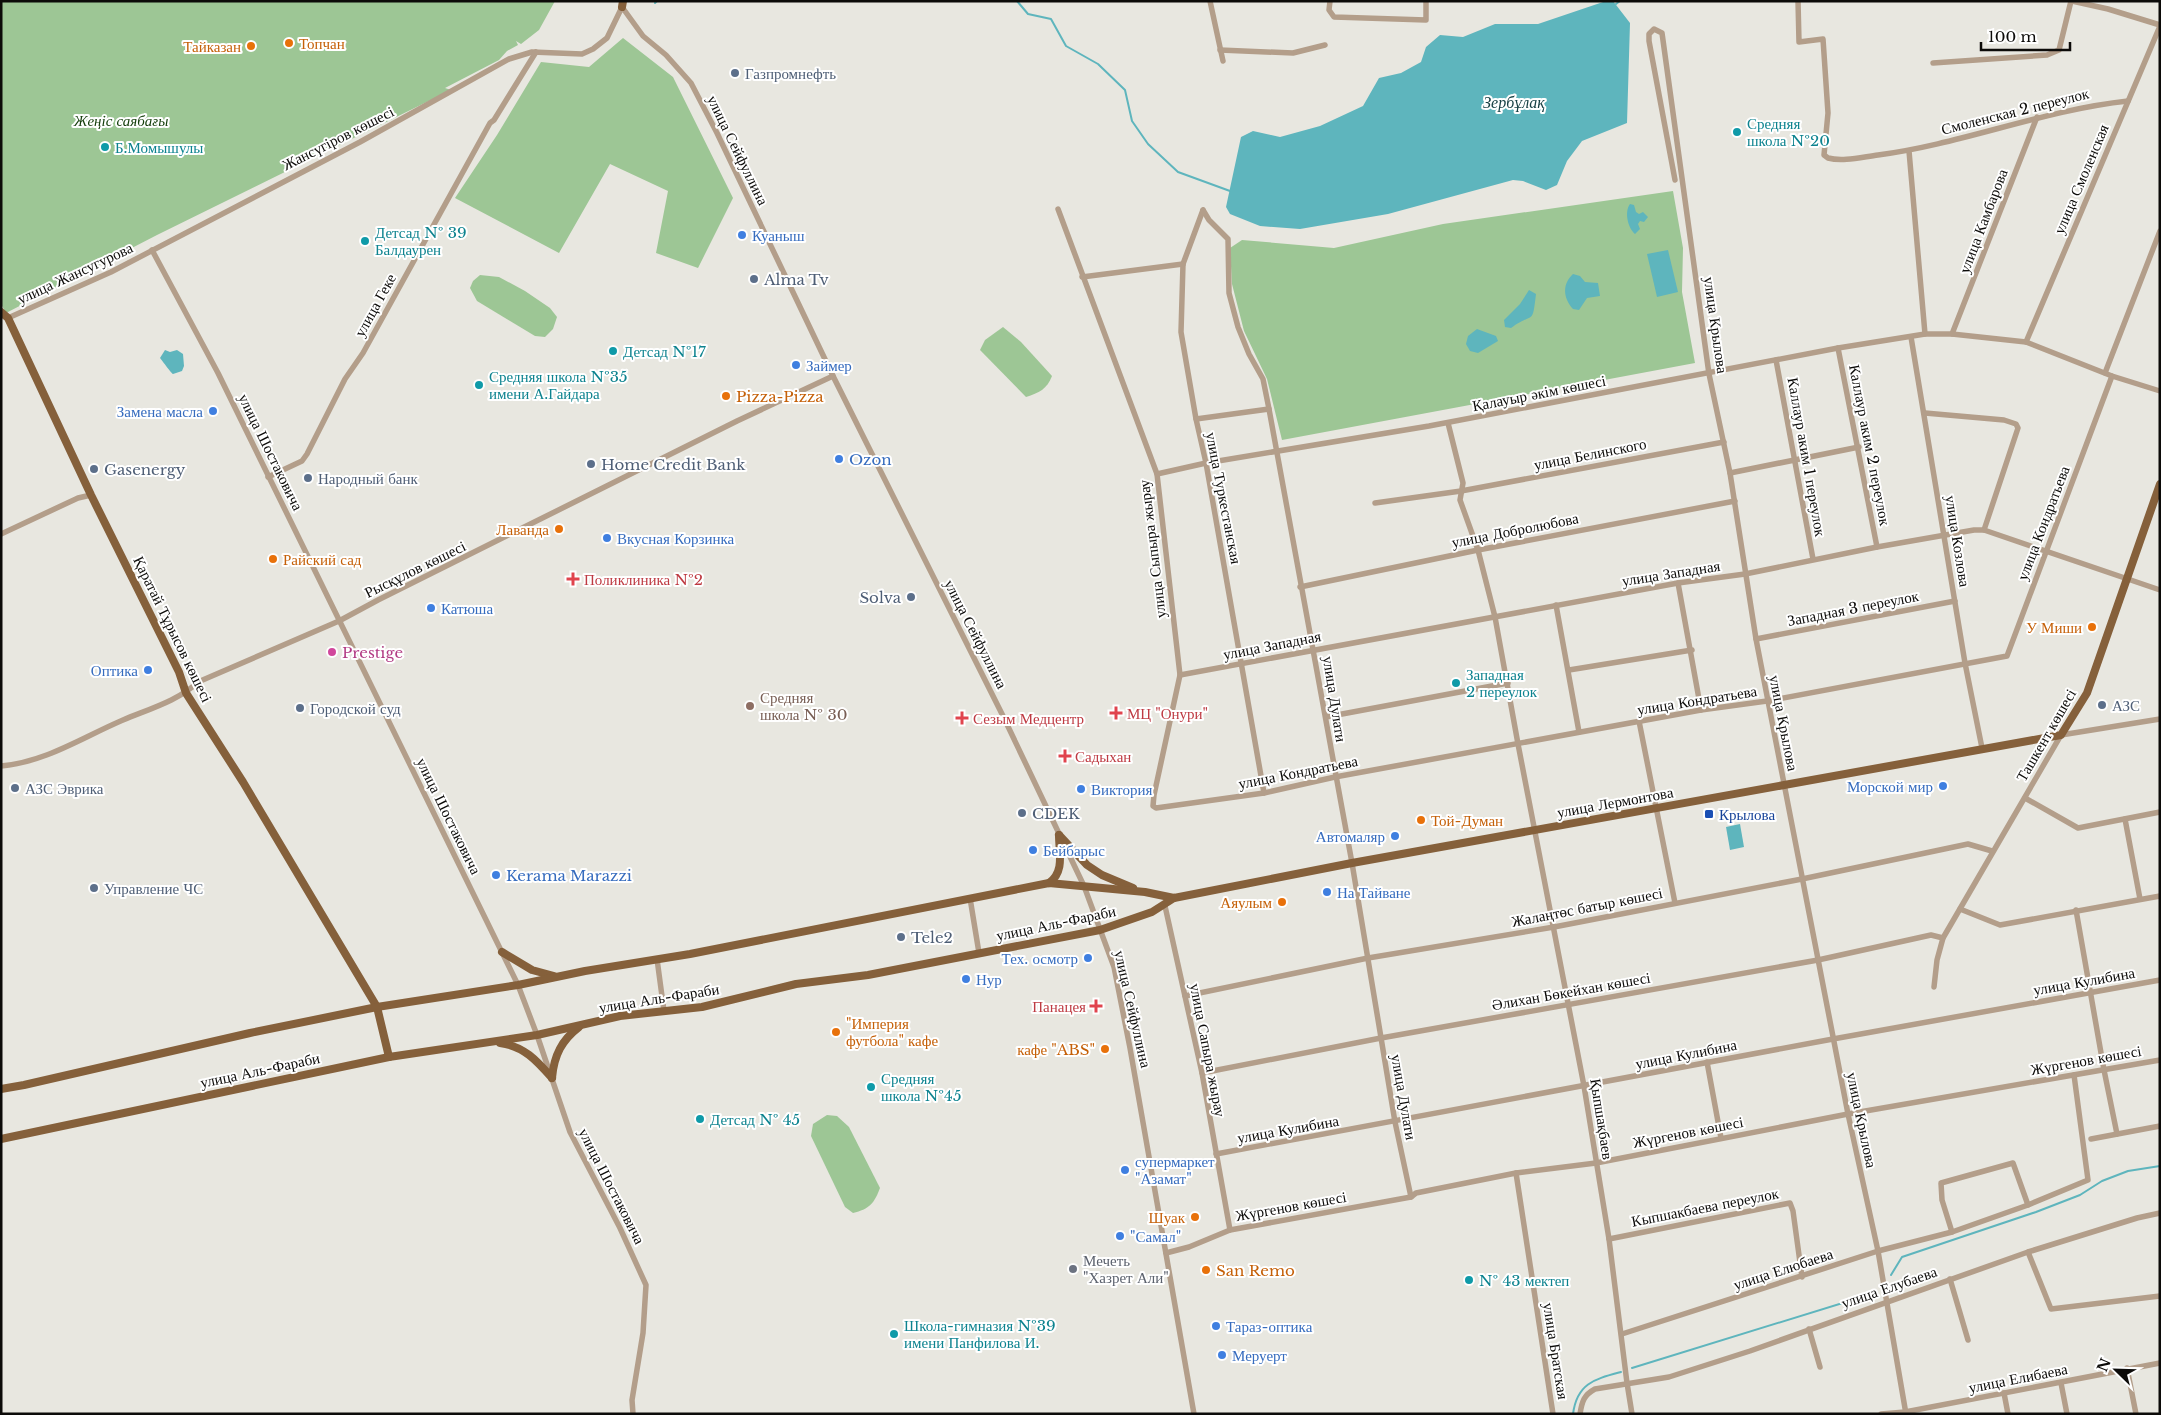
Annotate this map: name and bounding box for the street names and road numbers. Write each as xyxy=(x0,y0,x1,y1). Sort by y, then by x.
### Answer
street label: Смоленская 2 переулок xyxy=(1939,83,2092,139)
street label: улица Сейфуллина xyxy=(703,92,773,208)
street label: Жансүгіров көшесі xyxy=(279,102,397,174)
street label: улица Смоленская xyxy=(2049,121,2113,237)
street label: улица Камбарова xyxy=(1954,166,2012,276)
street label: улица Жансугурова xyxy=(14,238,136,308)
street label: улица Геке xyxy=(350,270,400,340)
street label: улица Крылова xyxy=(1700,275,1732,375)
street label: Каллаур аким 2 переулок xyxy=(1845,363,1895,528)
street label: Қалауыр әкім көшесі xyxy=(1471,371,1607,415)
street label: Каллаур аким 1 переулок xyxy=(1784,376,1830,539)
street label: улица Шостаковича xyxy=(234,390,308,514)
street label: улица Туркестанская xyxy=(1202,430,1246,566)
street label: улица Белинского xyxy=(1532,434,1648,474)
street label: улица Кондратьева xyxy=(2012,463,2074,583)
street label: улица Сыпыра жырау xyxy=(1134,478,1170,619)
street label: улица Козлова xyxy=(1941,494,1975,589)
street label: улица Добролюбова xyxy=(1450,508,1580,552)
street label: Рысқұлов көшесі xyxy=(361,536,469,602)
street label: Қаратай Тұрысов көшесі xyxy=(129,553,217,705)
street label: улица Западная xyxy=(1621,556,1722,590)
street label: улица Сейфуллина xyxy=(940,576,1012,692)
street label: Западная 3 переулок xyxy=(1786,586,1921,630)
street label: улица Западная xyxy=(1221,626,1323,664)
street label: улица Дулати xyxy=(1319,655,1351,743)
street label: улица Крылова xyxy=(1765,673,1803,773)
street label: улица Кондратьева xyxy=(1636,681,1759,719)
street label: Ташкент көшесі xyxy=(2012,685,2080,785)
street label: улица Кондратьева xyxy=(1237,751,1360,793)
street label: улица Шостаковича xyxy=(412,754,486,878)
street label: улица Лермонтова xyxy=(1555,782,1675,822)
street label: Жалаңтөс батыр көшесі xyxy=(1510,883,1664,931)
street label: улица Аль-Фараби xyxy=(994,901,1118,945)
street label: улица Сейфуллина xyxy=(1110,948,1156,1070)
street label: улица Кулибина xyxy=(2032,963,2137,999)
street label: Әлихан Бөкейхан көшесі xyxy=(1490,968,1652,1014)
street label: улица Аль-Фараби xyxy=(597,979,721,1017)
street label: улица Сапыра жырау xyxy=(1186,982,1230,1119)
street label: улица Кулибина xyxy=(1634,1035,1739,1073)
street label: Жүргенов көшесі xyxy=(2029,1041,2143,1079)
street label: улица Аль-Фараби xyxy=(198,1048,322,1092)
street label: улица Дулати xyxy=(1387,1053,1421,1141)
street label: улица Крылова xyxy=(1843,1070,1881,1170)
street label: Қыпшақбаев xyxy=(1586,1077,1618,1161)
street label: улица Кулибина xyxy=(1236,1111,1341,1147)
street label: Жүргенов көшесі xyxy=(1631,1112,1745,1152)
street label: улица Шостаковича xyxy=(575,1125,650,1248)
street label: Кыпшакбаева переулок xyxy=(1630,1183,1781,1231)
street label: Жүргенов көшесі xyxy=(1234,1187,1348,1225)
street label: улица Елюбаева xyxy=(1731,1244,1836,1294)
street label: улица Елубаева xyxy=(1839,1262,1940,1312)
street label: улица Братская xyxy=(1539,1301,1573,1401)
street label: улица Елибаева xyxy=(1967,1359,2069,1397)

